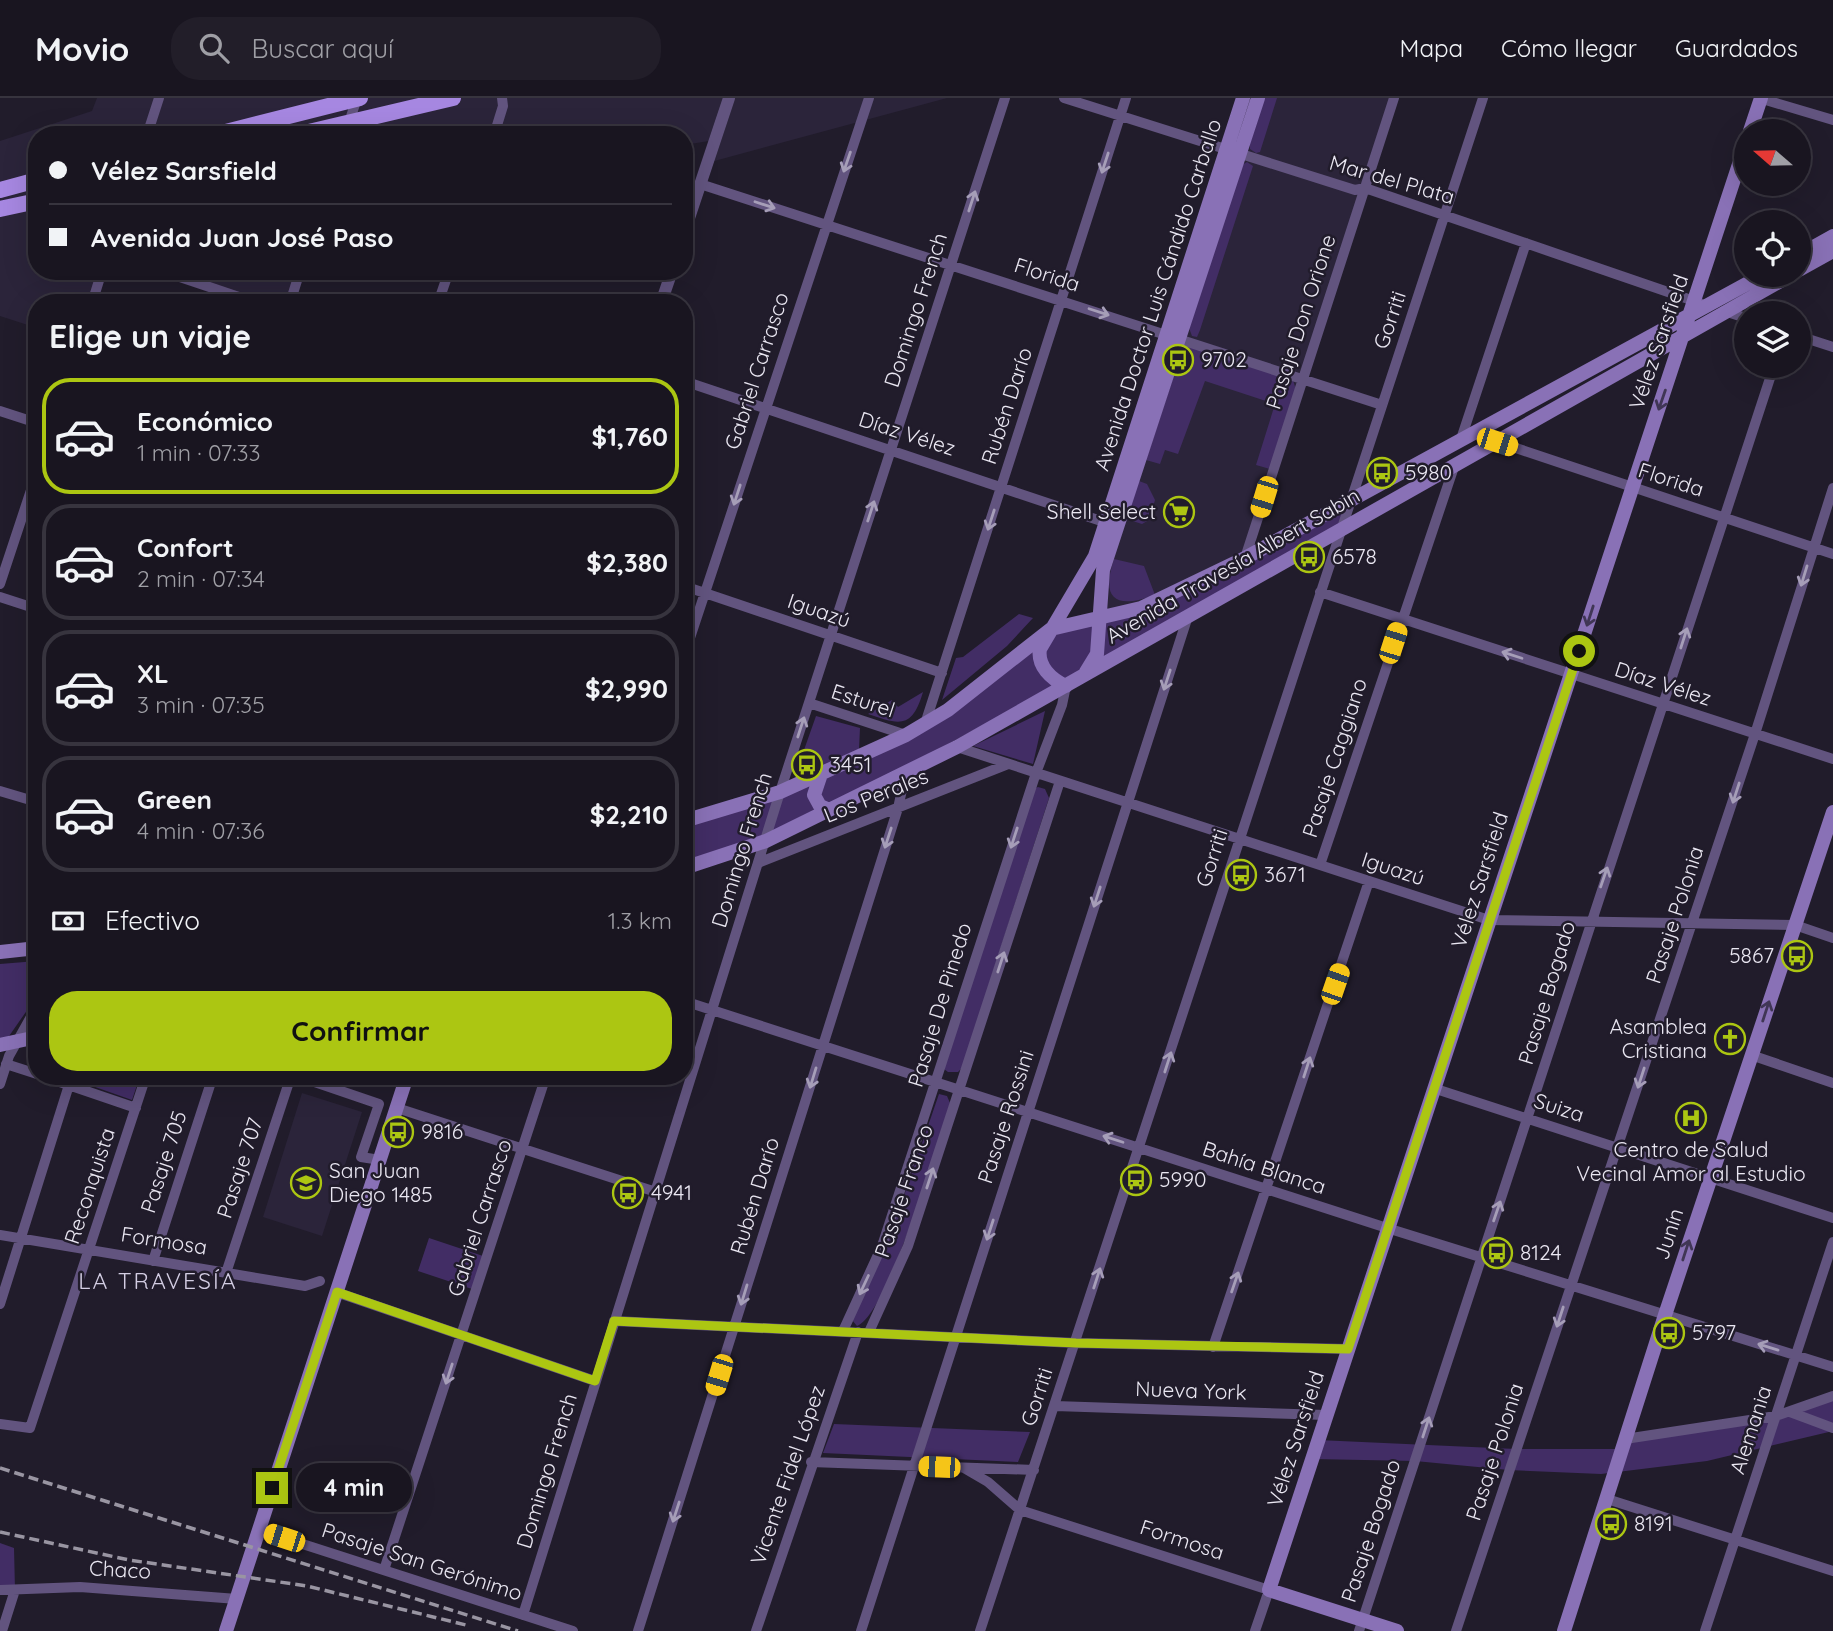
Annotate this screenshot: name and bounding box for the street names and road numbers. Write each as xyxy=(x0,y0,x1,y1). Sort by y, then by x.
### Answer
street label: Avenida Doctor Luis Cándido Carballo xyxy=(1088,116,1226,474)
street label: Mar del Plata xyxy=(1327,149,1458,209)
street label: Domingo French xyxy=(878,229,952,390)
street label: Pasaje Don Orione xyxy=(1260,231,1341,412)
street label: Florida xyxy=(1011,251,1083,297)
street label: Vélez Sarsfield xyxy=(1623,271,1693,413)
street label: Gorriti xyxy=(1367,287,1411,352)
street label: Gabriel Carrasco xyxy=(718,289,794,453)
street label: Rubén Darío xyxy=(975,344,1037,467)
street label: Díaz Vélez xyxy=(856,405,959,461)
street label: Florida xyxy=(1635,456,1707,502)
street label: Avenida Travesía Albert Sabin xyxy=(1101,482,1364,649)
street label: Iguazú xyxy=(784,587,854,633)
street label: Díaz Vélez xyxy=(1612,655,1715,711)
street label: Pasaje Caggiano xyxy=(1296,675,1372,841)
street label: Esturel xyxy=(828,678,898,722)
street label: Los Perales xyxy=(820,762,932,828)
street label: Domingo French xyxy=(705,769,777,930)
street label: Vélez Sarsfield xyxy=(1445,808,1513,951)
street label: Gorriti xyxy=(1189,825,1233,890)
street label: Pasaje Polonia xyxy=(1640,843,1708,987)
street label: Iguazú xyxy=(1358,846,1428,890)
street label: Pasaje Bogado xyxy=(1512,918,1580,1068)
street label: Pasaje De Pinedo xyxy=(902,919,976,1090)
street label: Pasaje Rossini xyxy=(971,1047,1039,1187)
street label: Suiza xyxy=(1531,1087,1588,1127)
street label: Pasaje 705 xyxy=(134,1107,192,1216)
street label: Pasaje 707 xyxy=(211,1114,268,1221)
street label: Pasaje Franco xyxy=(868,1121,938,1261)
street label: Reconquista xyxy=(58,1124,120,1247)
street label: Rubén Darío xyxy=(724,1134,784,1258)
street label: Bahía Blanca xyxy=(1199,1135,1329,1199)
street label: Gabriel Carrasco xyxy=(441,1136,517,1300)
street label: Junín xyxy=(1648,1205,1689,1263)
street label: Formosa xyxy=(119,1220,209,1260)
street label: Gorriti xyxy=(1014,1364,1058,1429)
street label: Vélez Sarsfield xyxy=(1261,1367,1329,1510)
street label: Nueva York xyxy=(1135,1375,1247,1405)
street label: Pasaje Polonia xyxy=(1460,1380,1528,1524)
street label: Vicente Fidel López xyxy=(744,1382,830,1568)
street label: Alemania xyxy=(1724,1382,1777,1477)
street label: Domingo French xyxy=(510,1390,582,1551)
street label: Pasaje Bogado xyxy=(1335,1456,1405,1605)
street label: Formosa xyxy=(1137,1513,1228,1565)
street label: Pasaje San Gerónimo xyxy=(319,1516,526,1606)
street label: Chaco xyxy=(88,1554,152,1584)

